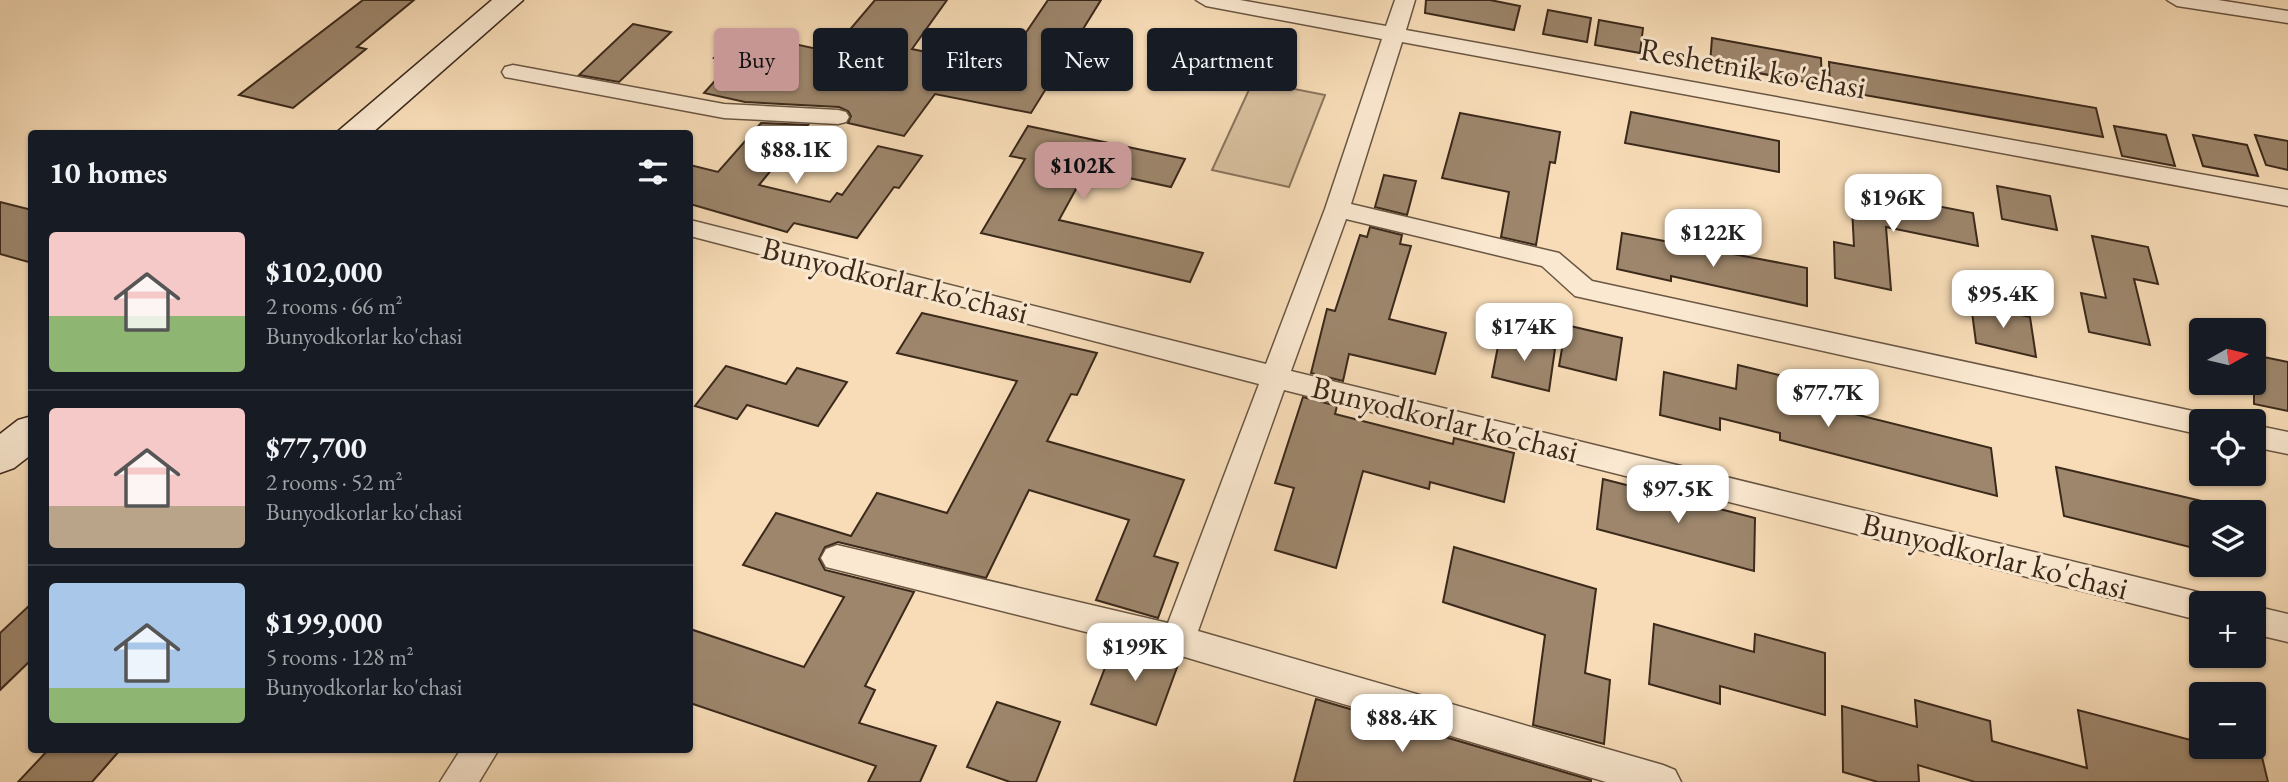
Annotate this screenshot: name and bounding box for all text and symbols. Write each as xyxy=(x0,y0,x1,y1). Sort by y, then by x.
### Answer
street label: Reshetnik ko'chasi xyxy=(1637,27,1869,109)
chip: Buy xyxy=(714,28,799,91)
chip: Rent xyxy=(813,28,908,91)
chip: Filters xyxy=(922,28,1027,91)
chip: New xyxy=(1041,28,1133,91)
chip: Apartment xyxy=(1147,28,1297,91)
pin: $88.1K xyxy=(739,127,853,186)
text: $88.1K xyxy=(761,134,831,164)
pin: $102K xyxy=(1034,142,1132,202)
text: $102K xyxy=(1051,150,1115,180)
text: 10 homes xyxy=(49,153,167,192)
icon: filters xyxy=(634,153,672,191)
pin: $196K xyxy=(1844,174,1942,234)
text: $196K xyxy=(1861,182,1925,212)
pin: $122K xyxy=(1664,210,1762,269)
text: $122K xyxy=(1681,217,1745,247)
street label: Bunyodkorlar ko'chasi xyxy=(757,227,1033,333)
text: $102,000 xyxy=(266,252,382,291)
icon: home xyxy=(105,260,189,344)
pin: $95.4K xyxy=(1946,270,2060,330)
text: $95.4K xyxy=(1968,278,2038,308)
text: 2 rooms · 66 m² xyxy=(266,291,403,321)
pin: $174K xyxy=(1475,304,1573,363)
text: $174K xyxy=(1492,311,1556,341)
north arrow xyxy=(2189,318,2266,396)
map controls xyxy=(2189,318,2266,759)
text: Bunyodkorlar ko'chasi xyxy=(266,321,462,351)
street label: Bunyodkorlar ko'chasi xyxy=(1307,366,1583,472)
pin: $77.7K xyxy=(1771,370,1885,429)
text: $77.7K xyxy=(1793,377,1863,407)
button: locate xyxy=(2189,409,2266,486)
text: $77,700 xyxy=(266,428,367,467)
icon: home xyxy=(105,436,189,520)
pin: $97.5K xyxy=(1621,466,1735,525)
text: 2 rooms · 52 m² xyxy=(266,467,403,497)
text: $97.5K xyxy=(1643,473,1713,503)
text: Bunyodkorlar ko'chasi xyxy=(266,497,462,527)
button: layers xyxy=(2189,500,2266,577)
street label: Bunyodkorlar ko'chasi xyxy=(1857,503,2133,609)
button: + xyxy=(2189,591,2266,668)
text: $199,000 xyxy=(266,603,382,642)
icon: home xyxy=(105,611,189,695)
pin: $199K xyxy=(1086,624,1184,683)
text: $199K xyxy=(1103,631,1167,661)
text: 5 rooms · 128 m² xyxy=(266,642,414,672)
text: Bunyodkorlar ko'chasi xyxy=(266,672,462,702)
button: − xyxy=(2189,682,2266,759)
pin: $88.4K xyxy=(1345,694,1459,754)
text: $88.4K xyxy=(1367,702,1437,732)

